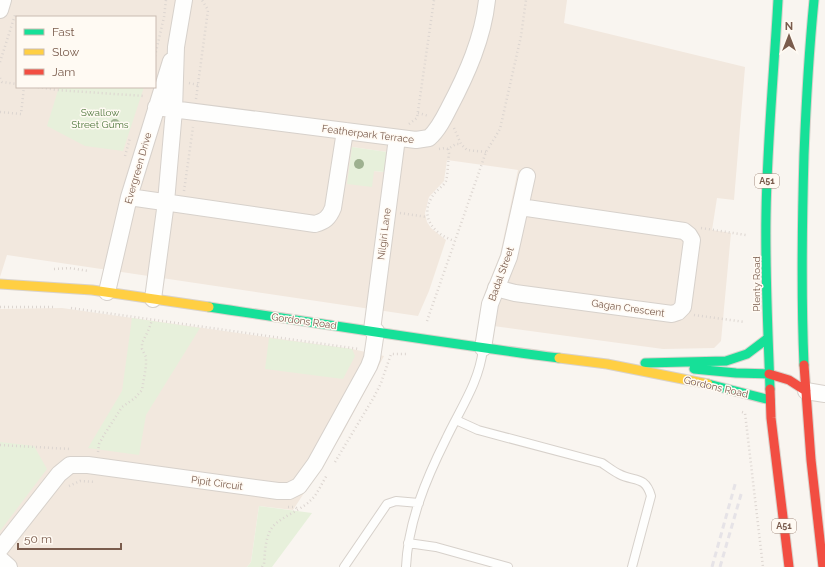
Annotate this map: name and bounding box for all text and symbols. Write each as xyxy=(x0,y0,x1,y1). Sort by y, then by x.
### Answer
legend xyxy=(16,16,156,88)
north arrow xyxy=(769,16,809,56)
text: N xyxy=(785,20,793,33)
text: Fast xyxy=(52,25,75,39)
text: Slow xyxy=(52,45,79,59)
text: Jam xyxy=(52,65,75,79)
park label: Swallow Street Gums xyxy=(71,107,129,130)
street label: Featherpark Terrace xyxy=(321,123,415,145)
street label: Evergreen Drive xyxy=(123,131,153,205)
road number: A51 xyxy=(755,174,779,188)
street label: Nilgiri Lane xyxy=(375,207,393,261)
street label: Badal Street xyxy=(486,245,516,302)
street label: Plenty Road xyxy=(751,256,762,312)
street label: Gagan Crescent xyxy=(591,297,666,319)
street label: Gordons Road xyxy=(271,311,337,331)
street label: Gordons Road xyxy=(683,374,749,400)
street label: Pipit Circuit xyxy=(190,474,244,492)
road number: A51 xyxy=(772,519,796,533)
scale bar xyxy=(18,525,121,551)
text: 50 m xyxy=(24,532,52,546)

